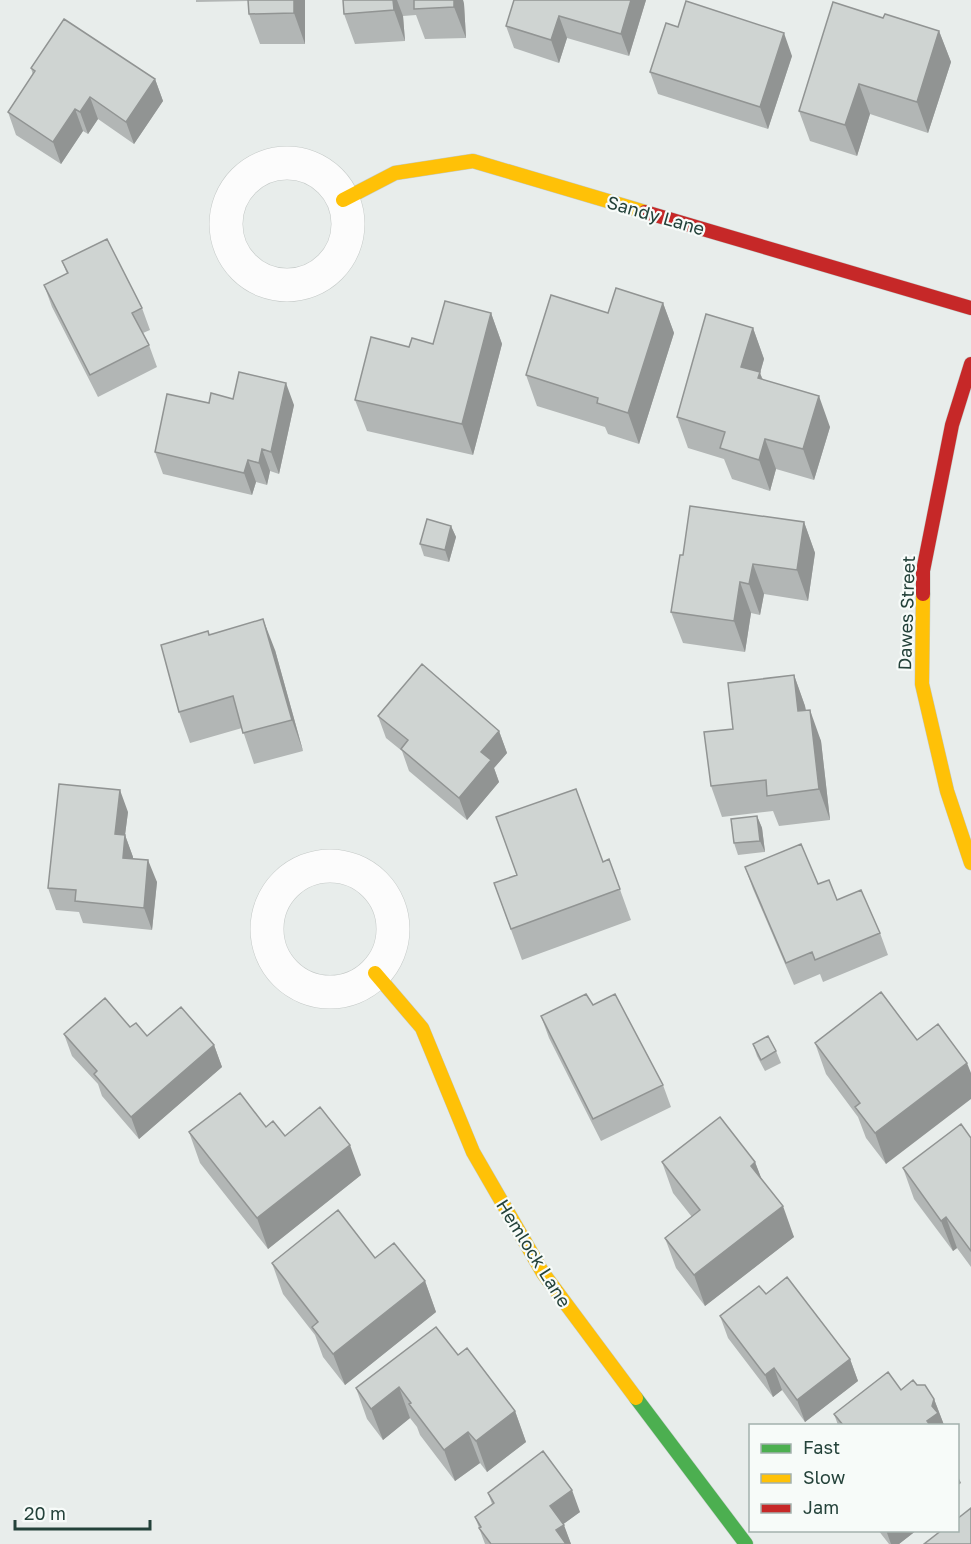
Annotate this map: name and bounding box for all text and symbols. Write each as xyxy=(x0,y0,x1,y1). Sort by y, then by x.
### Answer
street label: Sandy Lane xyxy=(605,191,707,239)
street label: Dawes Street xyxy=(893,555,919,671)
street label: Hemlock Lane xyxy=(492,1195,576,1311)
legend xyxy=(749,1424,959,1532)
text: Fast xyxy=(803,1436,840,1458)
text: Slow xyxy=(803,1466,846,1488)
scale bar xyxy=(15,1493,150,1531)
text: Jam xyxy=(803,1496,839,1518)
text: 20 m xyxy=(24,1502,66,1524)

